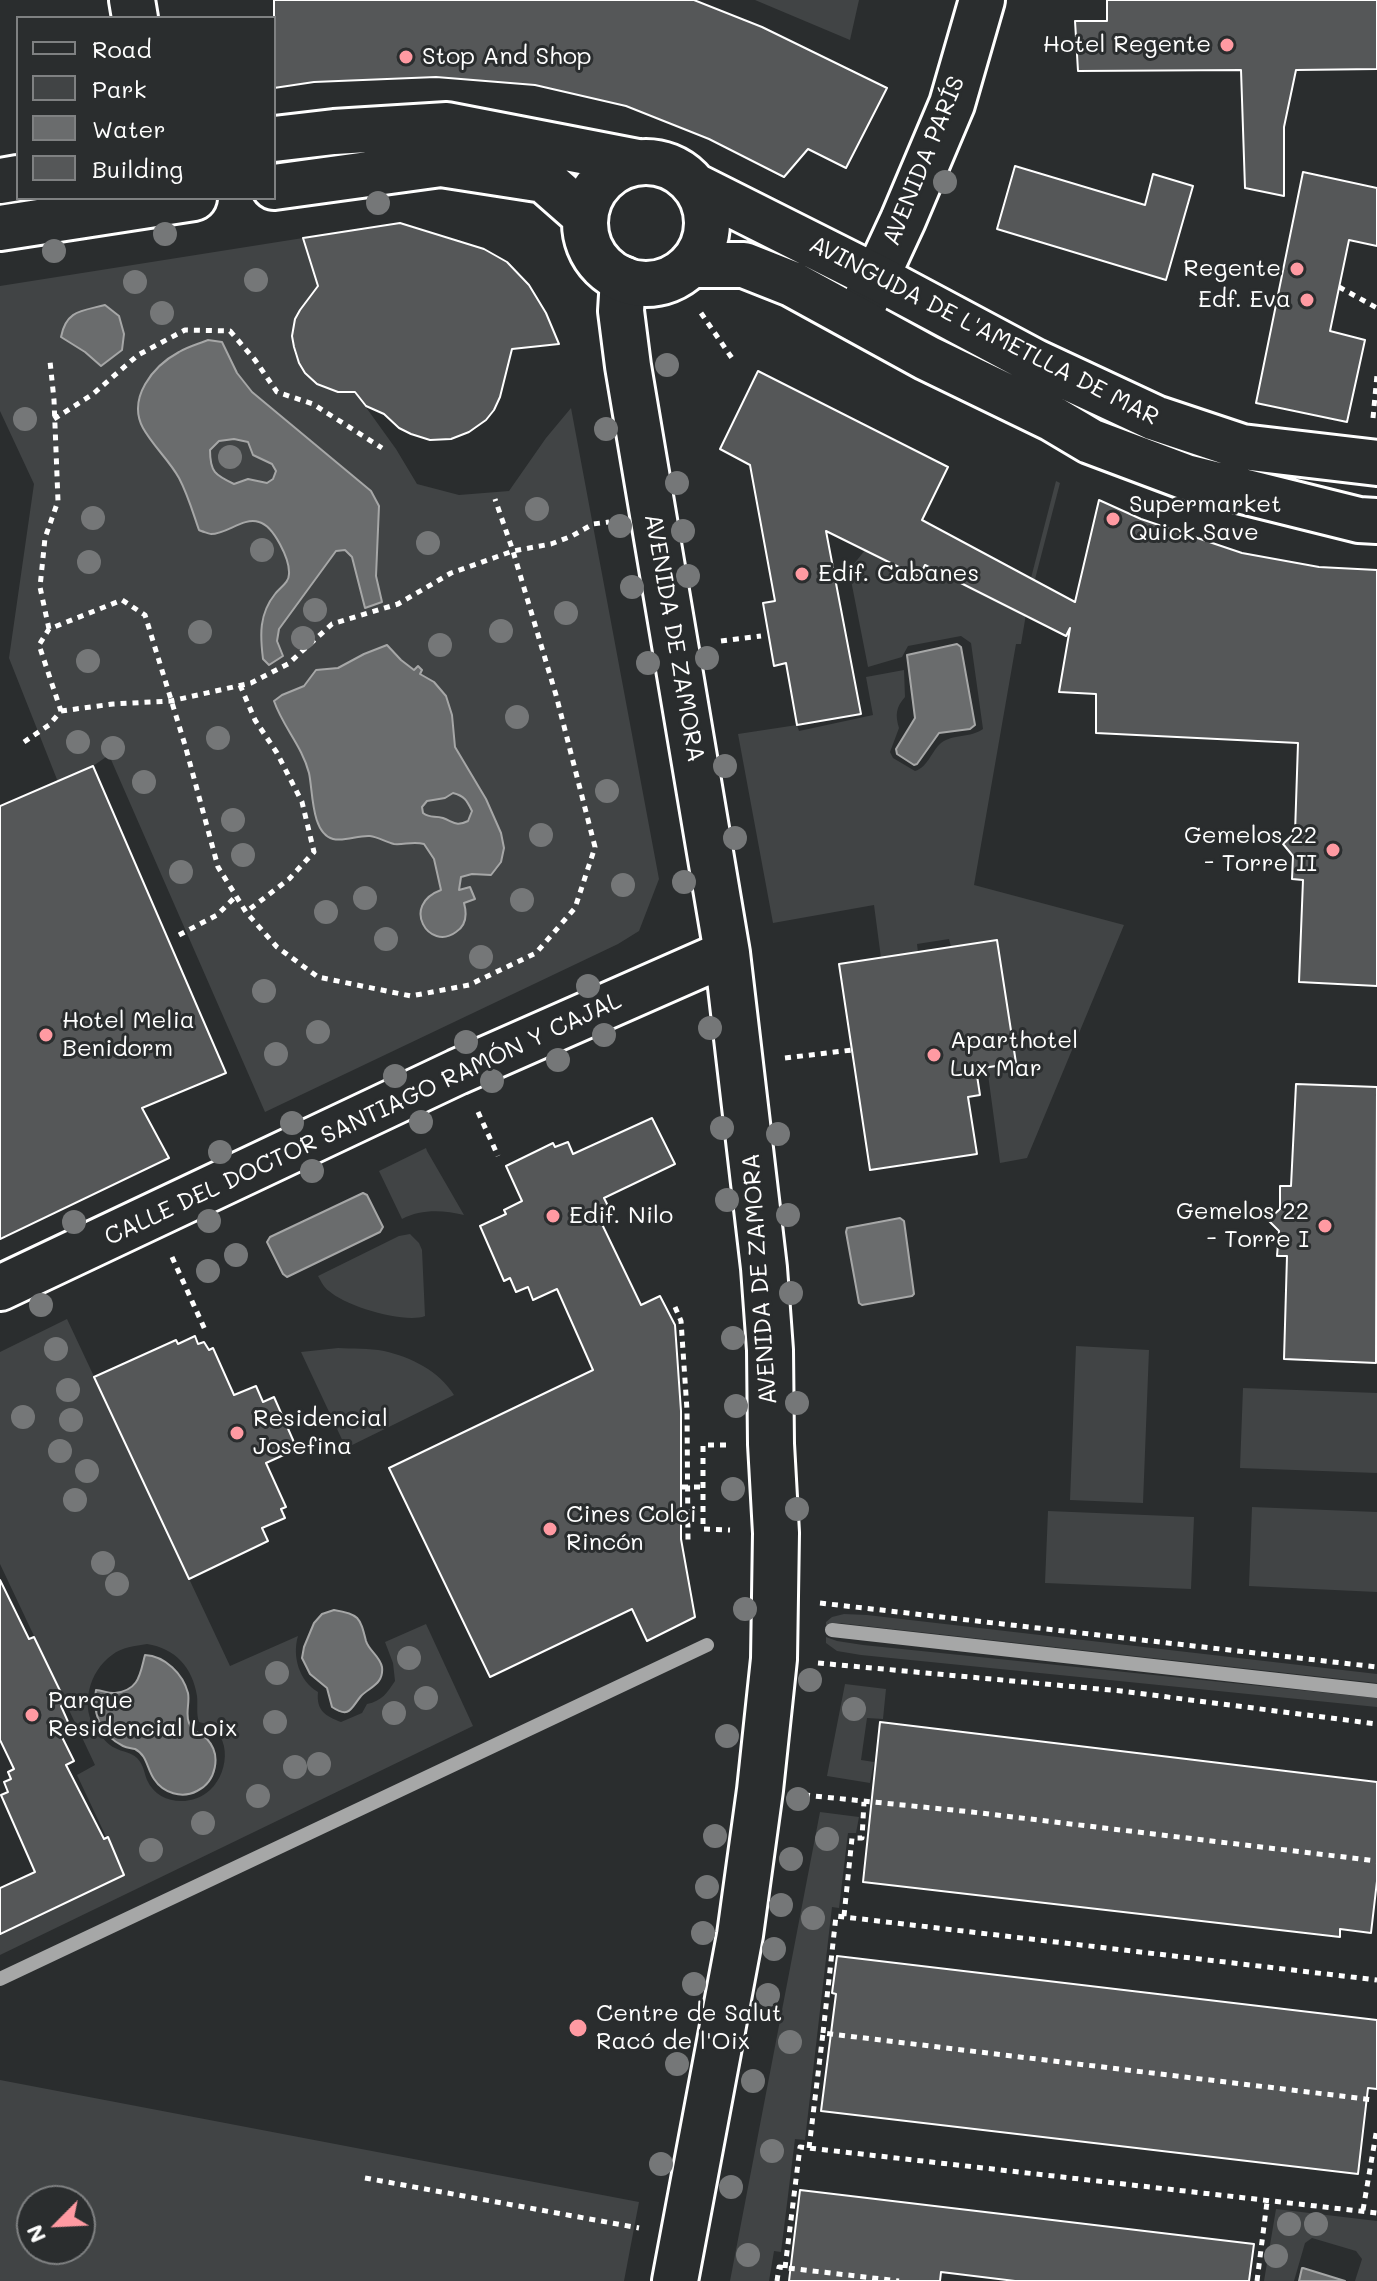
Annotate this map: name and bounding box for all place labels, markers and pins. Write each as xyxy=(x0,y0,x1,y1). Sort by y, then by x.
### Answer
place label: Hotel Regente xyxy=(1043,31,1211,59)
marker: Hotel Regente xyxy=(1218,36,1236,54)
place label: Stop And Shop xyxy=(422,43,592,71)
marker: Stop And Shop xyxy=(397,48,415,66)
place label: Regente xyxy=(1183,255,1281,283)
marker: Regente xyxy=(1288,260,1306,278)
place label: Edf. Eva xyxy=(1198,286,1291,314)
marker: Edf. Eva xyxy=(1298,291,1316,309)
place label: Supermarket Quick Save xyxy=(1129,491,1282,547)
marker: Supermarket Quick Save xyxy=(1104,510,1122,528)
place label: Edif. Cabanes xyxy=(818,560,979,588)
marker: Edif. Cabanes xyxy=(793,565,811,583)
place label: Gemelos 22 - Torre II xyxy=(1184,822,1317,878)
marker: Gemelos 22 - Torre II xyxy=(1324,841,1342,859)
place label: Hotel Melia Benidorm xyxy=(62,1007,195,1063)
marker: Hotel Melia Benidorm xyxy=(37,1026,55,1044)
place label: Aparthotel Lux Mar xyxy=(950,1027,1078,1083)
marker: Aparthotel Lux Mar xyxy=(925,1046,943,1064)
place label: Gemelos 22 - Torre I xyxy=(1176,1198,1309,1254)
place label: Edif. Nilo xyxy=(569,1202,673,1230)
marker: Edif. Nilo xyxy=(544,1207,562,1225)
marker: Gemelos 22 - Torre I xyxy=(1316,1217,1334,1235)
place label: Residencial Josefina xyxy=(253,1405,388,1461)
marker: Residencial Josefina xyxy=(228,1424,246,1442)
place label: Cines Colci Rincón xyxy=(566,1501,697,1557)
marker: Cines Colci Rincón xyxy=(541,1520,559,1538)
place label: Parque Residencial Loix xyxy=(48,1687,237,1743)
marker: Parque Residencial Loix xyxy=(23,1706,41,1724)
place label: Centre de Salut Racó de l'Oix xyxy=(596,2000,782,2056)
marker: Centre de Salut Racó de l'Oix xyxy=(567,2017,589,2039)

